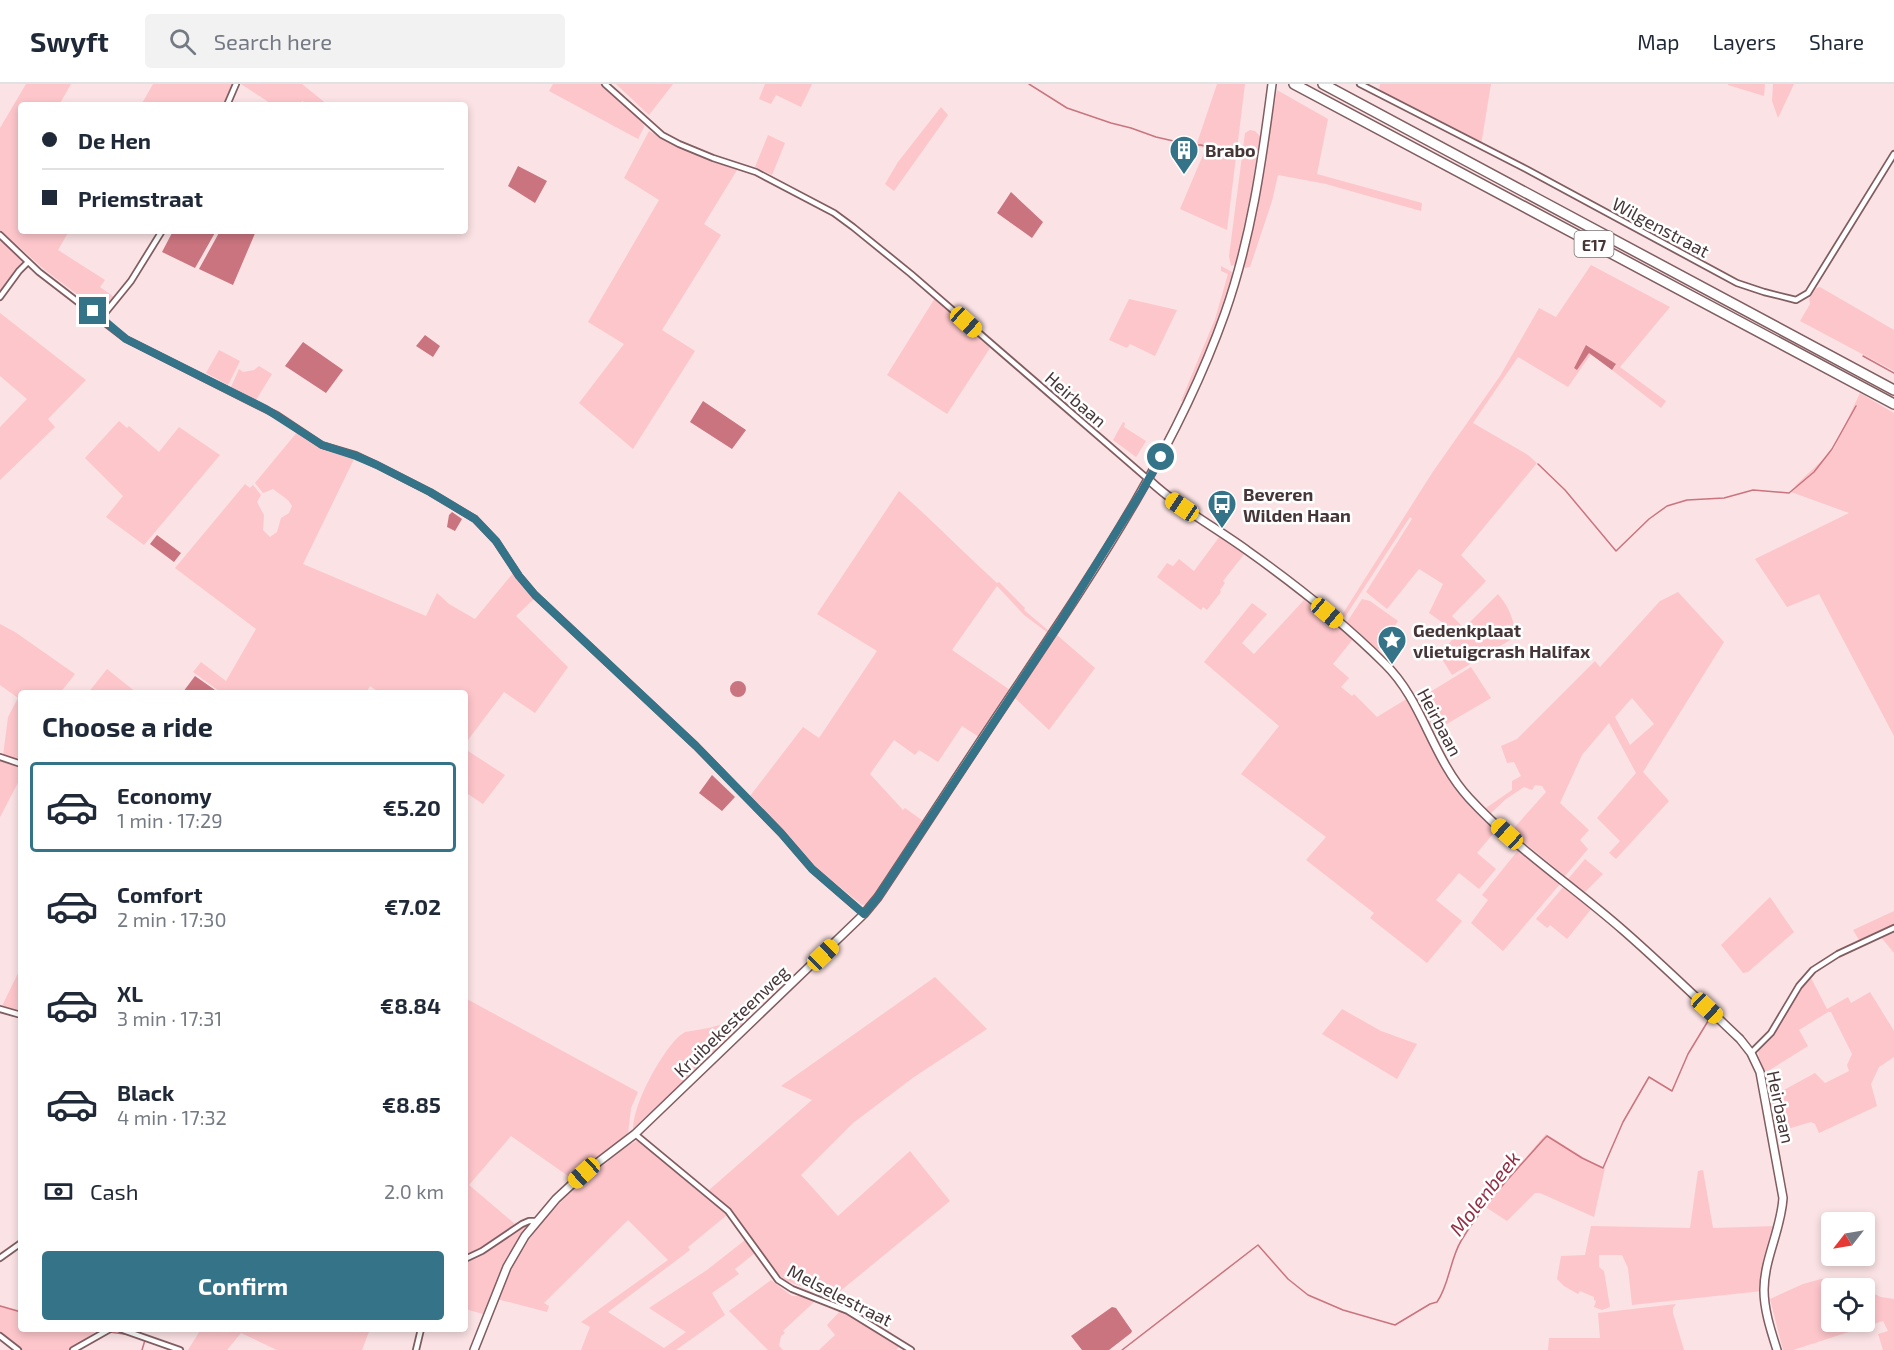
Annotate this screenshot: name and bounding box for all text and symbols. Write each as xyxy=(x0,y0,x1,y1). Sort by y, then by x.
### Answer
search box xyxy=(145,14,565,68)
text: Swyft xyxy=(30,24,109,58)
icon: search xyxy=(166,25,199,58)
text: Search here xyxy=(214,28,332,54)
text: Map xyxy=(1637,29,1679,54)
text: Layers xyxy=(1712,29,1776,54)
text: Share xyxy=(1809,29,1864,54)
text: De Hen xyxy=(78,127,151,153)
building icon: Brabo xyxy=(1168,134,1200,176)
place label: Brabo xyxy=(1205,139,1256,161)
text: Priemstraat xyxy=(78,185,203,211)
street label: Wilgenstraat xyxy=(1609,192,1713,262)
road number: E17 xyxy=(1574,231,1614,257)
route end xyxy=(79,297,106,324)
car xyxy=(947,303,985,341)
street label: Heirbaan xyxy=(1041,366,1111,432)
route start xyxy=(1147,443,1174,470)
place label: Beveren Wilden Haan xyxy=(1243,483,1351,526)
bus stop icon: Beveren Wilden Haan xyxy=(1206,488,1238,530)
car xyxy=(1162,489,1202,525)
car xyxy=(1307,595,1347,631)
place label: Gedenkplaat vlietuigcrash Halifax xyxy=(1413,619,1591,662)
place icon: Gedenkplaat vlietuigcrash Halifax xyxy=(1376,624,1408,666)
street label: Heirbaan xyxy=(1413,684,1467,760)
text: Choose a ride xyxy=(42,710,213,742)
icon: car xyxy=(45,780,99,834)
text: Economy xyxy=(117,782,212,808)
text: €5.20 xyxy=(383,794,441,820)
text: 1 min · 17:29 xyxy=(117,808,223,832)
car xyxy=(1488,815,1526,853)
icon: car xyxy=(45,879,99,933)
text: Comfort xyxy=(117,881,202,907)
text: €7.02 xyxy=(384,893,441,919)
text: 2 min · 17:30 xyxy=(117,907,227,931)
car xyxy=(804,936,842,974)
street label: Kruibekesteenweg xyxy=(669,961,793,1081)
icon: car xyxy=(45,978,99,1032)
text: XL xyxy=(117,980,143,1006)
car xyxy=(1688,989,1726,1027)
text: €8.84 xyxy=(380,992,441,1018)
text: 3 min · 17:31 xyxy=(117,1006,222,1030)
street label: Heirbaan xyxy=(1763,1069,1799,1145)
icon: car xyxy=(45,1077,99,1131)
text: Black xyxy=(117,1079,174,1105)
text: €8.85 xyxy=(382,1091,441,1117)
text: 4 min · 17:32 xyxy=(117,1105,227,1129)
water label: Molenbeek xyxy=(1444,1146,1524,1240)
car xyxy=(565,1154,603,1192)
icon: cash xyxy=(42,1175,75,1208)
text: Cash xyxy=(90,1178,139,1204)
text: 2.0 km xyxy=(384,1179,444,1203)
north arrow xyxy=(1821,1212,1875,1266)
map controls xyxy=(1821,1212,1875,1332)
button: Confirm xyxy=(42,1251,444,1320)
street label: Melselestraat xyxy=(784,1259,896,1331)
button: locate xyxy=(1821,1278,1875,1332)

